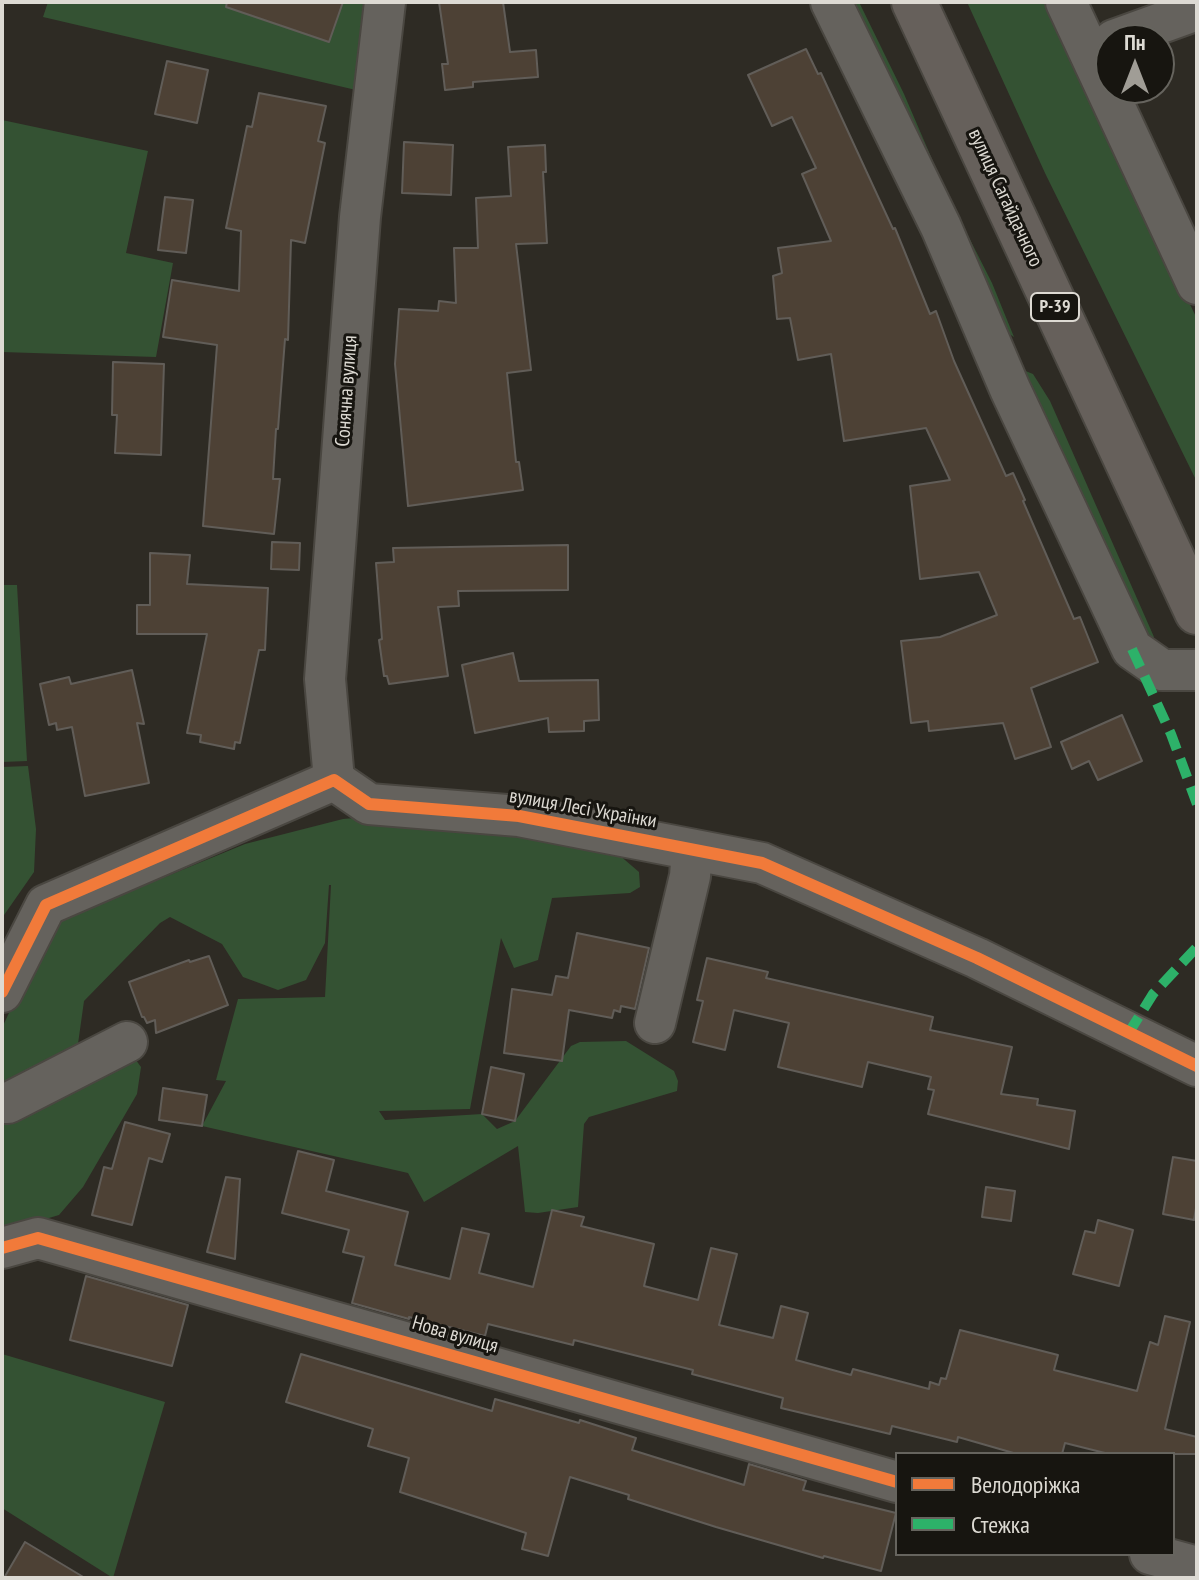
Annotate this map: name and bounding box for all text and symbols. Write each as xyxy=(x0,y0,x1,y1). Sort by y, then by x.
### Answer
north arrow xyxy=(1095,24,1175,104)
text: Пн xyxy=(1124,28,1146,56)
street label: вулиця Сагайдачного xyxy=(963,125,1047,271)
road number: Р-39 xyxy=(1031,293,1079,321)
street label: Сонячна вулиця xyxy=(331,335,363,447)
street label: вулиця Лесі Українки xyxy=(507,784,659,834)
street label: Нова вулиця xyxy=(409,1311,501,1359)
legend xyxy=(895,1452,1175,1556)
text: Велодоріжка xyxy=(971,1469,1080,1500)
text: Стежка xyxy=(971,1509,1030,1540)

